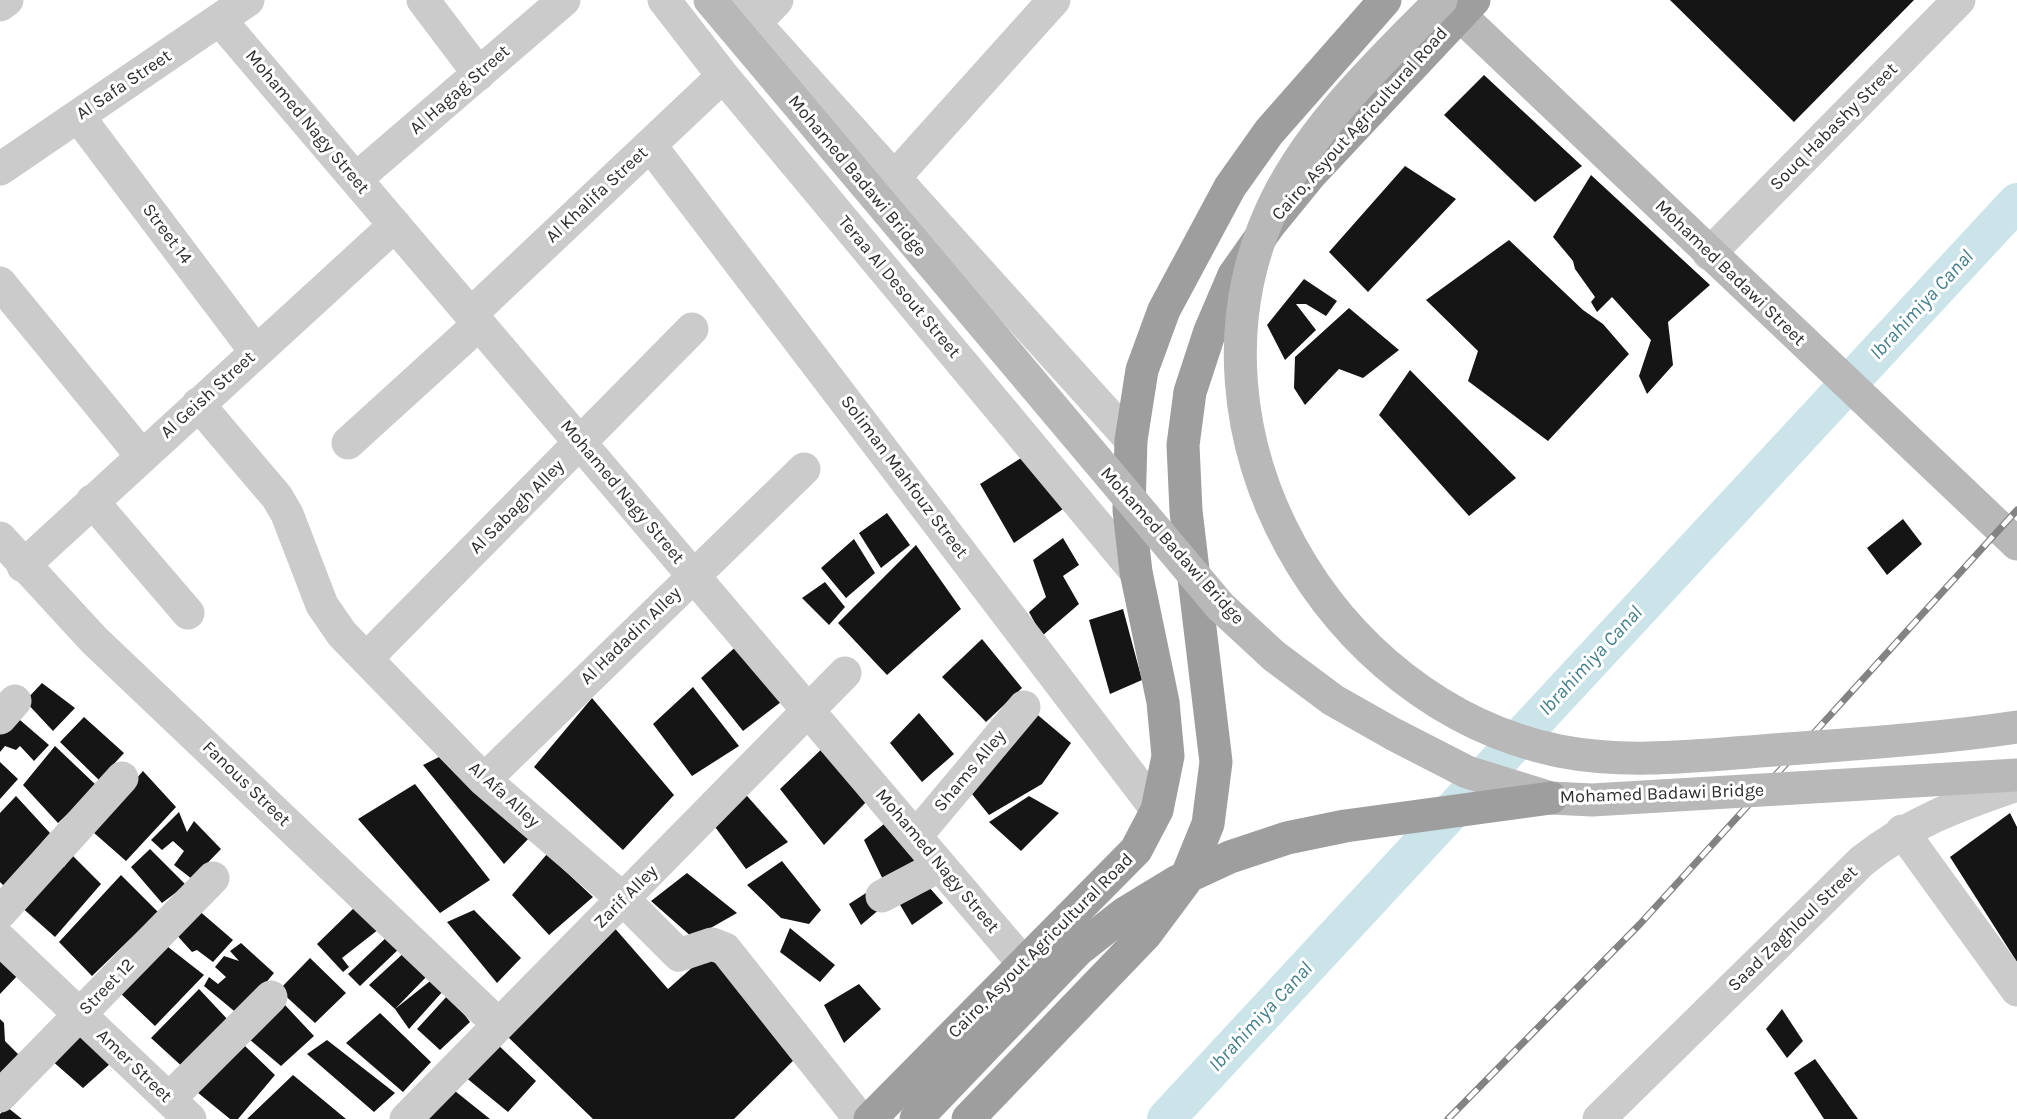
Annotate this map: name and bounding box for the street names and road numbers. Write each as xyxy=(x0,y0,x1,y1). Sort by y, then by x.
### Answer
street label: Cairo, Asyout Agricultural Road xyxy=(1267,23,1453,225)
street label: Al Hagag Street xyxy=(406,41,514,139)
street label: Al Safa Street xyxy=(72,45,176,125)
street label: Mohamed Nagy Street xyxy=(240,45,374,199)
street label: Souq Habashy Street xyxy=(1766,59,1902,195)
street label: Mohamed Badawi Bridge xyxy=(783,91,931,261)
street label: Al Khalifa Street xyxy=(542,142,652,248)
street label: Mohamed Badawi Street xyxy=(1650,196,1810,350)
street label: Street 14 xyxy=(137,200,197,268)
street label: Teraa Al Desout Street xyxy=(833,212,965,362)
street label: Al Geish Street xyxy=(156,347,260,443)
street label: Soliman Mahfouz Street xyxy=(836,391,972,563)
street label: Mohamed Nagy Street xyxy=(555,415,689,569)
street label: Al Sabagh Alley xyxy=(465,455,569,559)
street label: Mohamed Badawi Bridge xyxy=(1096,463,1248,629)
street label: Al Hadadin Alley xyxy=(576,583,686,689)
street label: Shams Alley xyxy=(930,726,1010,816)
street label: Fanous Street xyxy=(198,737,294,831)
street label: Al Afa Alley xyxy=(464,757,544,833)
street label: Mohamed Badawi Bridge xyxy=(1560,780,1764,808)
street label: Mohamed Nagy Street xyxy=(870,784,1004,938)
street label: Cairo, Asyout Agricultural Road xyxy=(944,849,1138,1043)
street label: Zarif Alley xyxy=(590,861,662,933)
street label: Saad Zaghloul Street xyxy=(1724,862,1862,996)
street label: Street 12 xyxy=(75,954,139,1020)
street label: Amer Street xyxy=(92,1025,176,1107)

